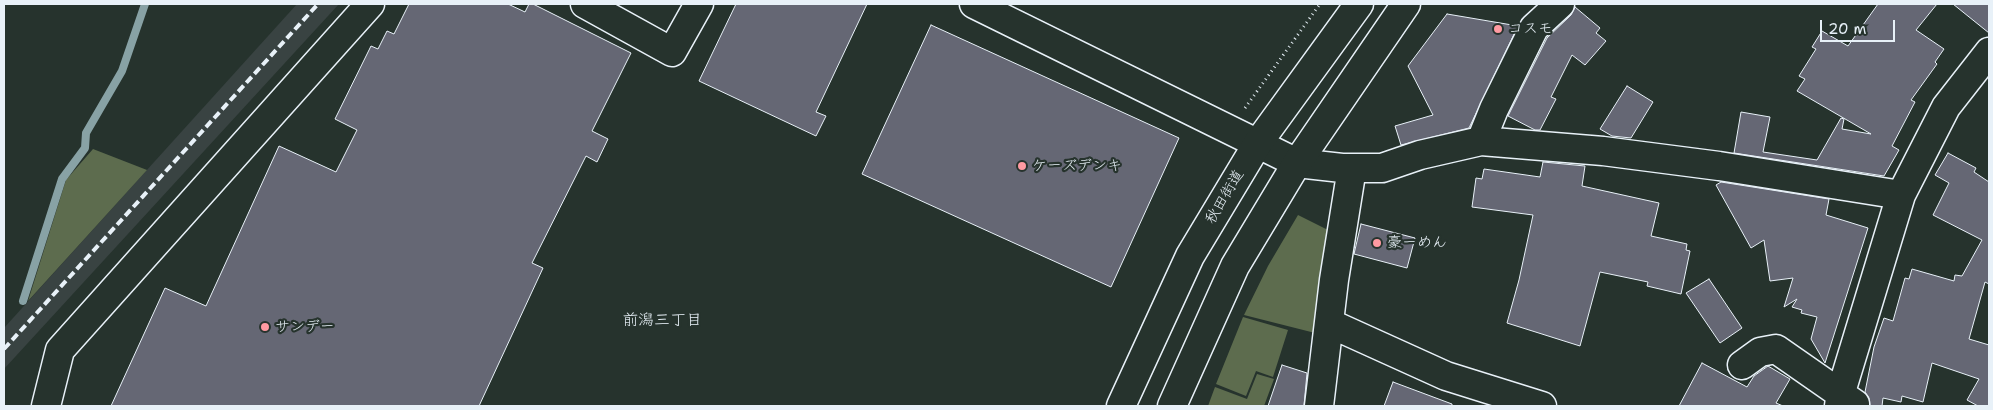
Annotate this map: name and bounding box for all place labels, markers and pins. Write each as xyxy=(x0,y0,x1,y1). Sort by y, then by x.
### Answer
place label: コスモ xyxy=(1508,20,1553,38)
marker: コスモ xyxy=(1492,23,1504,35)
place label: ケーズデンキ xyxy=(1032,157,1122,175)
marker: ケーズデンキ xyxy=(1016,160,1028,172)
place label: 豪ーめん xyxy=(1387,234,1447,252)
marker: 豪ーめん xyxy=(1371,237,1383,249)
place label: サンデー xyxy=(275,318,335,336)
marker: サンデー xyxy=(259,321,271,333)

